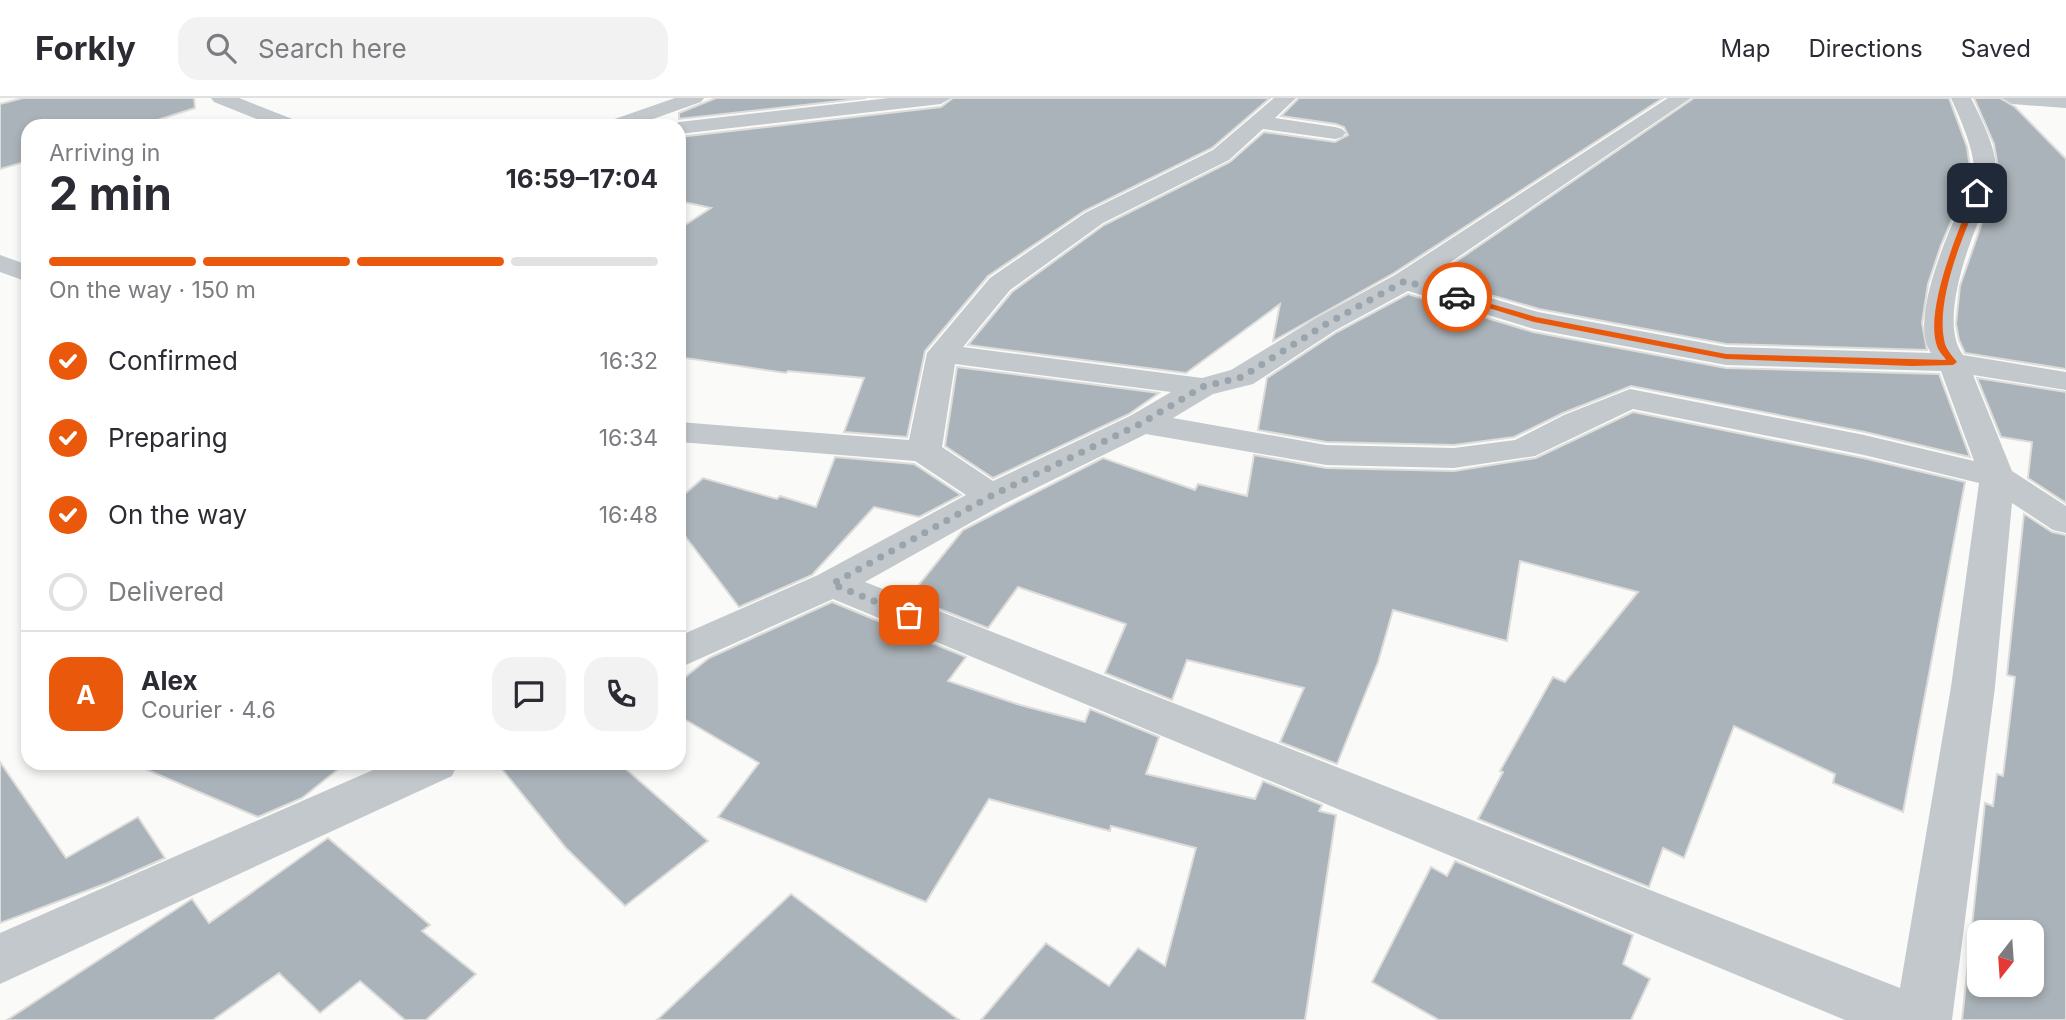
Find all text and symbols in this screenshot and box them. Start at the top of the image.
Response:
search box [178,17,668,80]
text: Forkly [35,28,136,68]
icon: search [202,29,240,67]
text: Search here [258,33,407,64]
text: Map [1721,34,1770,63]
text: Directions [1808,34,1923,63]
text: Saved [1961,34,2031,63]
text: Arriving in [49,139,160,167]
text: 16:59–17:04 [505,163,658,194]
pin [1947,163,2007,223]
text: 2 min [49,165,172,221]
icon: home [1958,174,1996,212]
courier [1422,262,1492,332]
text: On the way · 150 m [49,276,256,304]
icon: car [1438,278,1476,316]
icon: check [49,342,87,380]
text: Confirmed [108,345,238,376]
text: 16:32 [600,347,658,375]
icon: check [49,419,87,457]
text: Preparing [108,422,228,453]
text: 16:34 [599,424,658,452]
icon: check [49,496,87,534]
text: On the way [108,499,247,530]
text: 16:48 [599,501,658,529]
text: Delivered [108,576,224,607]
pin [879,585,939,645]
icon: bag [890,596,928,634]
button: chat [492,657,566,731]
button: phone [584,657,658,731]
text: Alex [141,665,198,696]
text: A [76,679,96,710]
text: Courier · 4.6 [141,696,276,724]
north arrow [1967,920,2044,998]
map controls [1967,920,2044,997]

